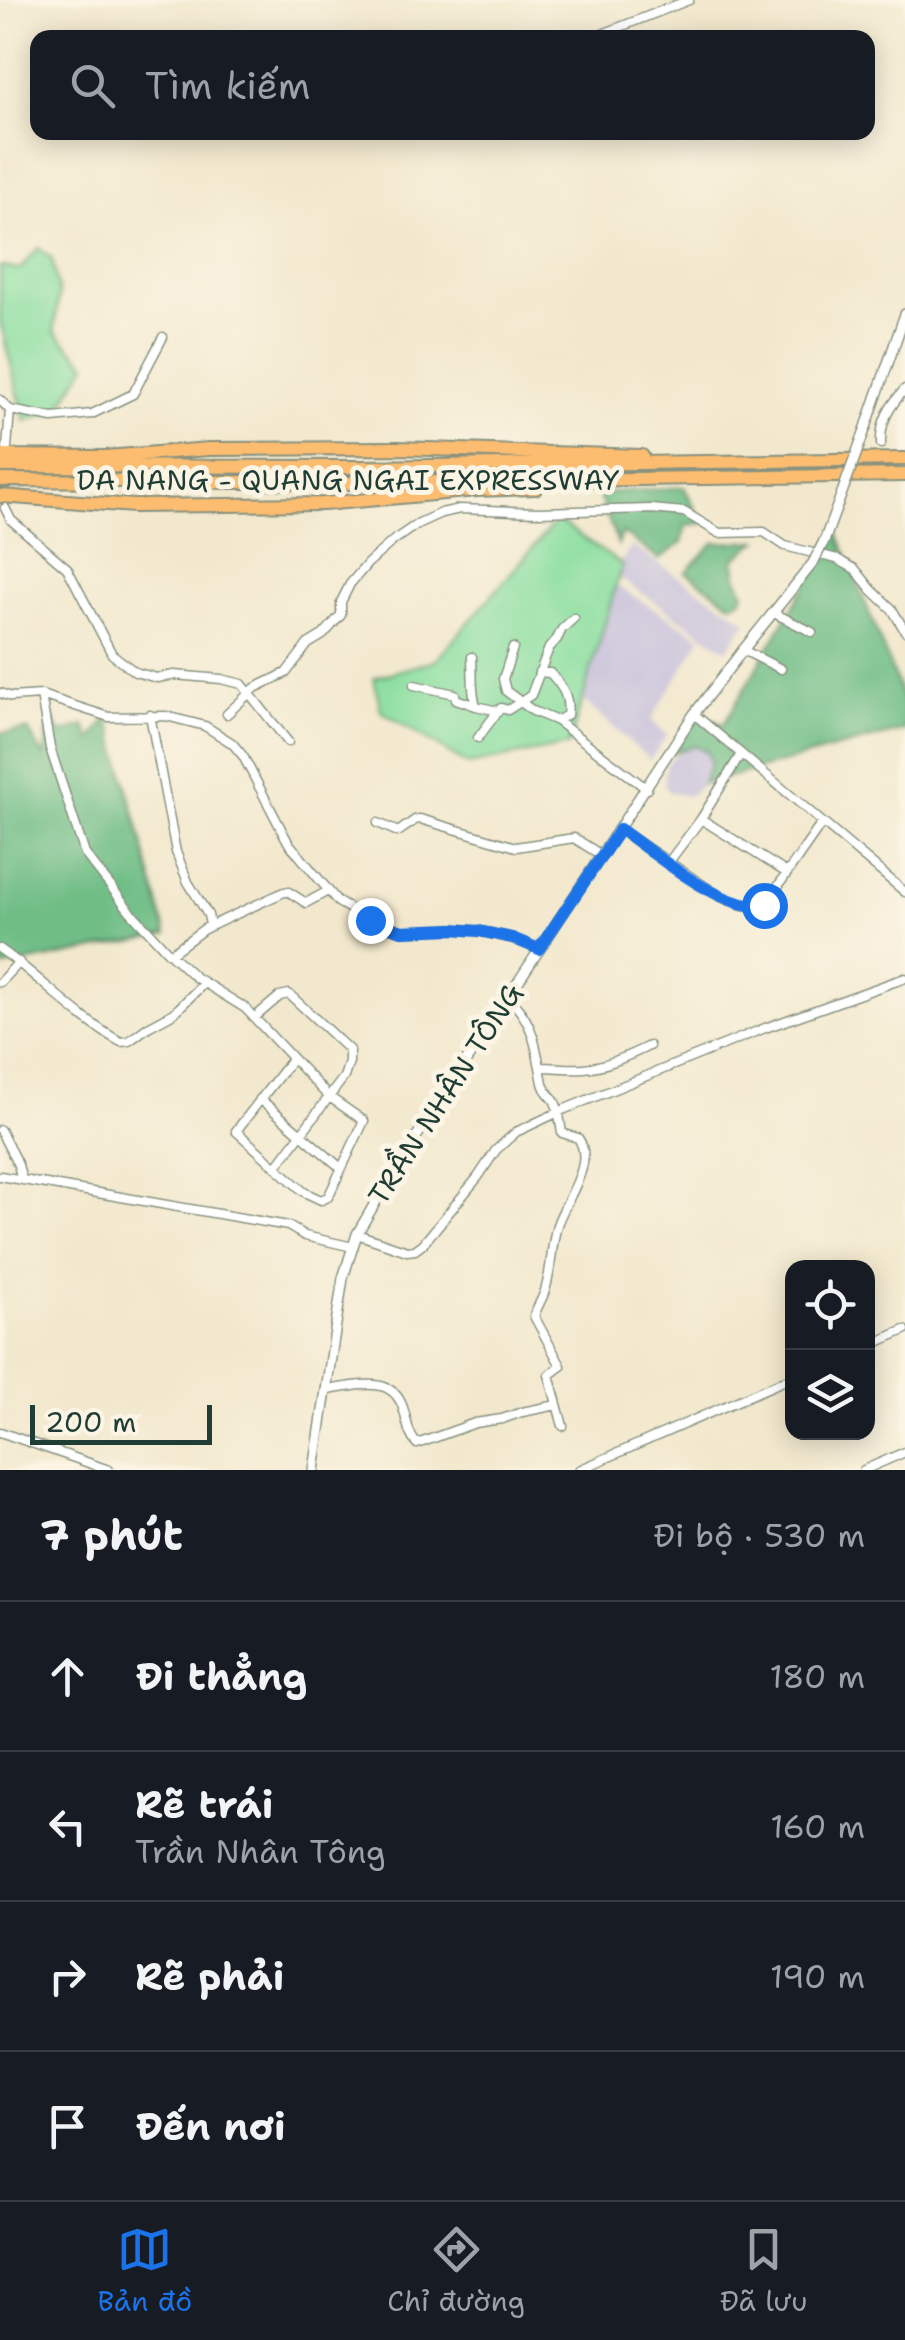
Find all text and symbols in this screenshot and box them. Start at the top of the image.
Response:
search box [30,30,875,140]
icon: search [65,58,120,113]
text: Tìm kiếm [145,60,310,111]
street label: DA NANG - QUANG NGAI EXPRESSWAY [77,461,619,499]
route start [742,883,788,929]
route end [348,898,394,944]
street label: TRẦN NHÂN TÔNG [358,975,531,1212]
map controls [785,1260,875,1440]
button: locate [785,1260,875,1350]
button: layers [785,1350,875,1440]
scale bar [30,1400,212,1444]
text: 200 m [45,1403,136,1441]
text: 7 phút [40,1507,183,1563]
text: Đi bộ · 530 m [654,1514,865,1557]
icon: ahead [40,1649,95,1704]
text: Đi thẳng [135,1651,307,1702]
text: 180 m [769,1655,865,1698]
text: Rẽ trái [135,1779,273,1830]
icon: left [40,1799,95,1854]
text: 160 m [770,1805,865,1848]
text: Trần Nhân Tông [135,1830,386,1873]
icon: right [40,1949,95,2004]
text: Rẽ phải [135,1951,284,2002]
text: 190 m [770,1955,865,1998]
icon: arrive [40,2099,95,2154]
text: Đến nơi [135,2101,286,2152]
tab: Bản đồ [98,2222,192,2320]
tab: Chỉ đường [387,2222,525,2320]
tab: Đã lưu [720,2222,807,2320]

